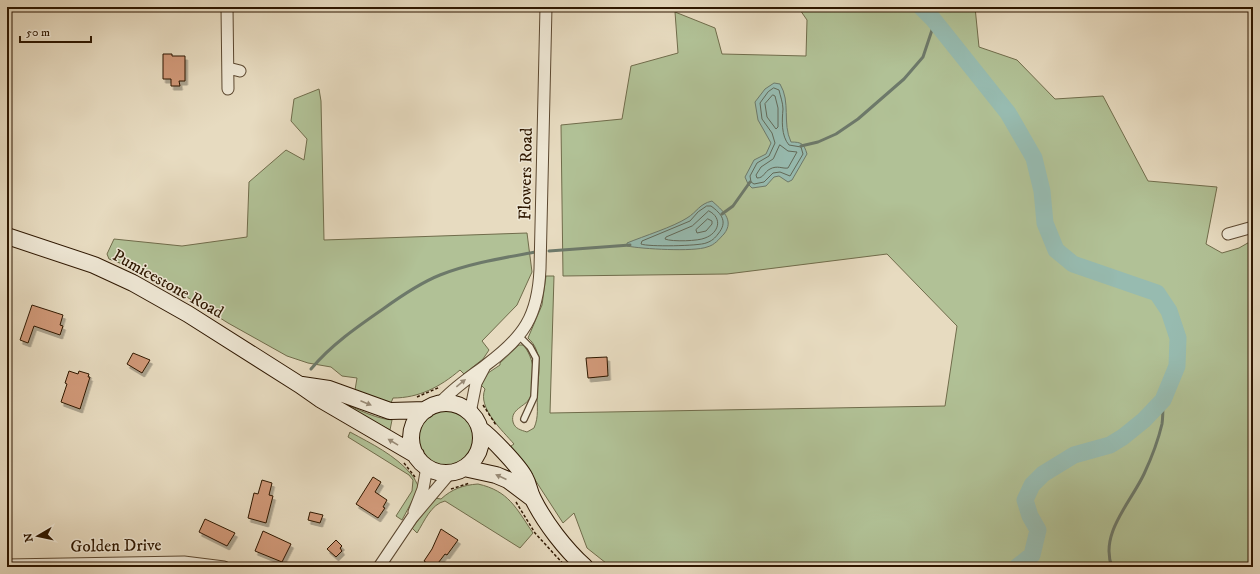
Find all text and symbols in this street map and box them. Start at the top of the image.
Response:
scale bar [20,18,91,44]
text: 50 m [26,25,50,40]
street label: Flowers Road [514,127,538,220]
street label: Pumicestone Road [109,244,228,324]
one-way arrow [455,379,466,387]
one-way arrow [360,400,371,406]
one-way arrow [388,438,398,446]
one-way arrow [495,474,507,480]
north arrow [18,516,58,556]
text: N [21,532,37,543]
street label: Golden Drive [70,534,162,558]

